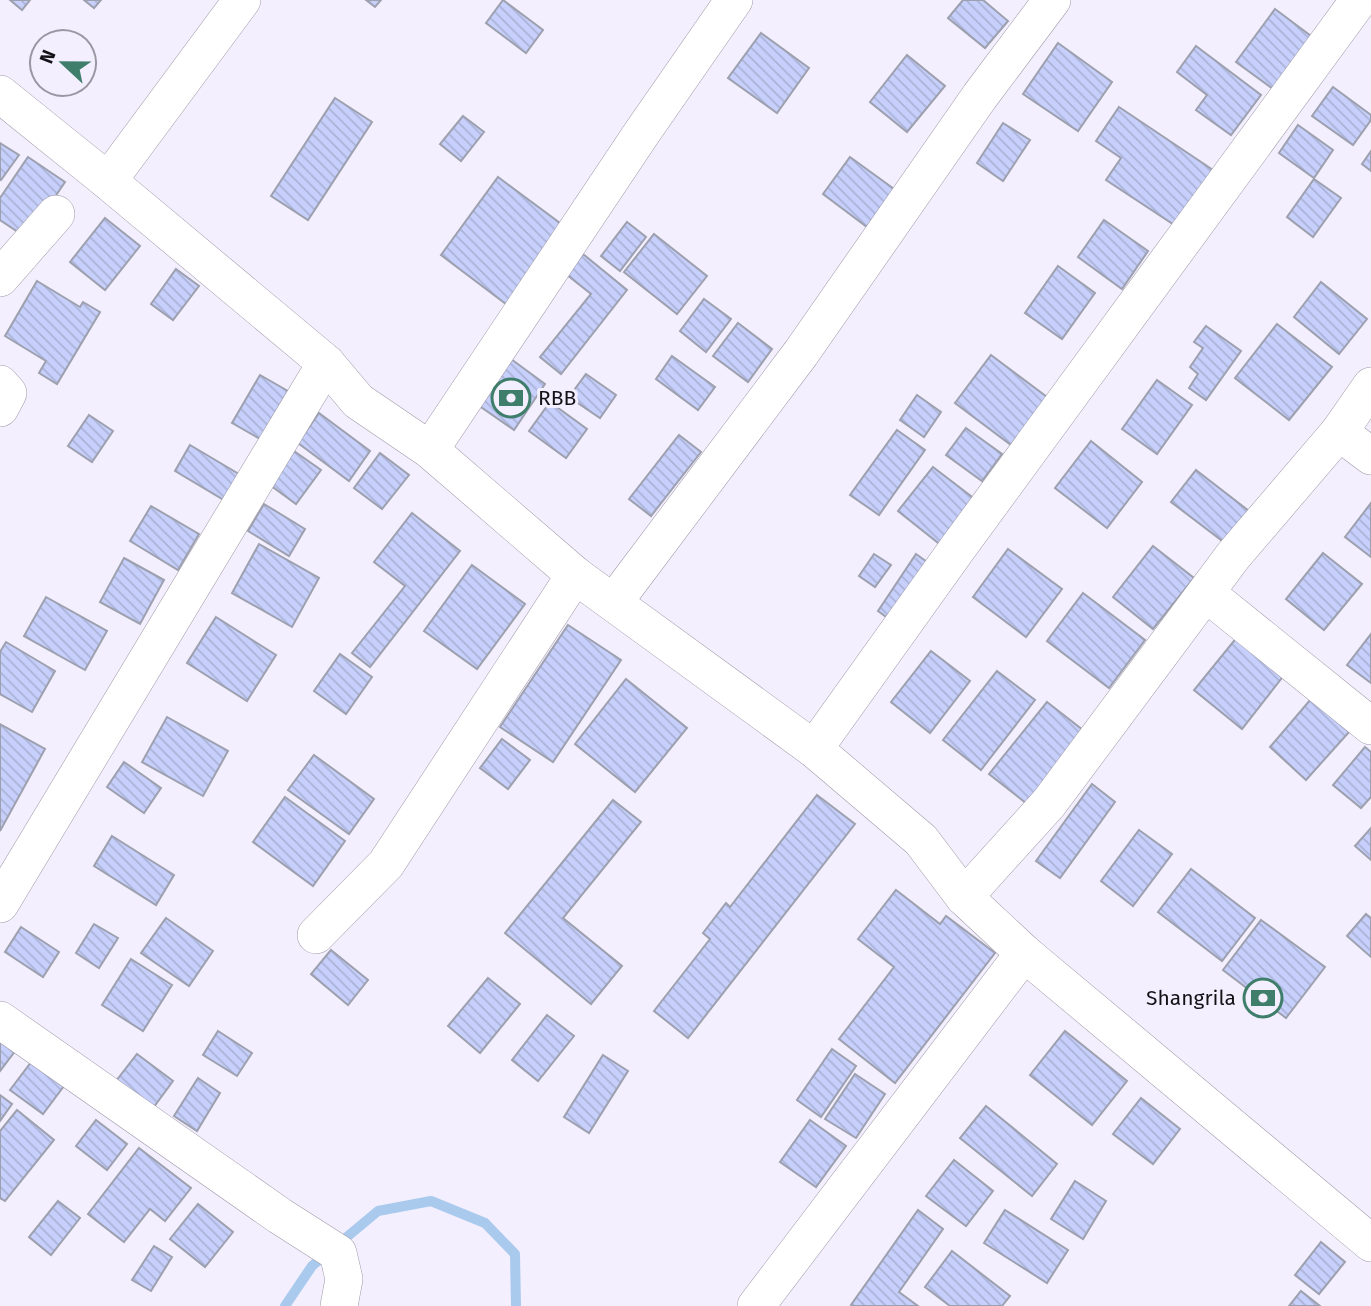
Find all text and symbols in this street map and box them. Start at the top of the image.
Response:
north arrow [28,28,98,98]
text: N [35,47,61,67]
bank icon: RBB [490,377,532,419]
place label: RBB [538,385,576,411]
bank icon: Shangrila [1242,977,1284,1019]
place label: Shangrila [1146,985,1236,1011]

